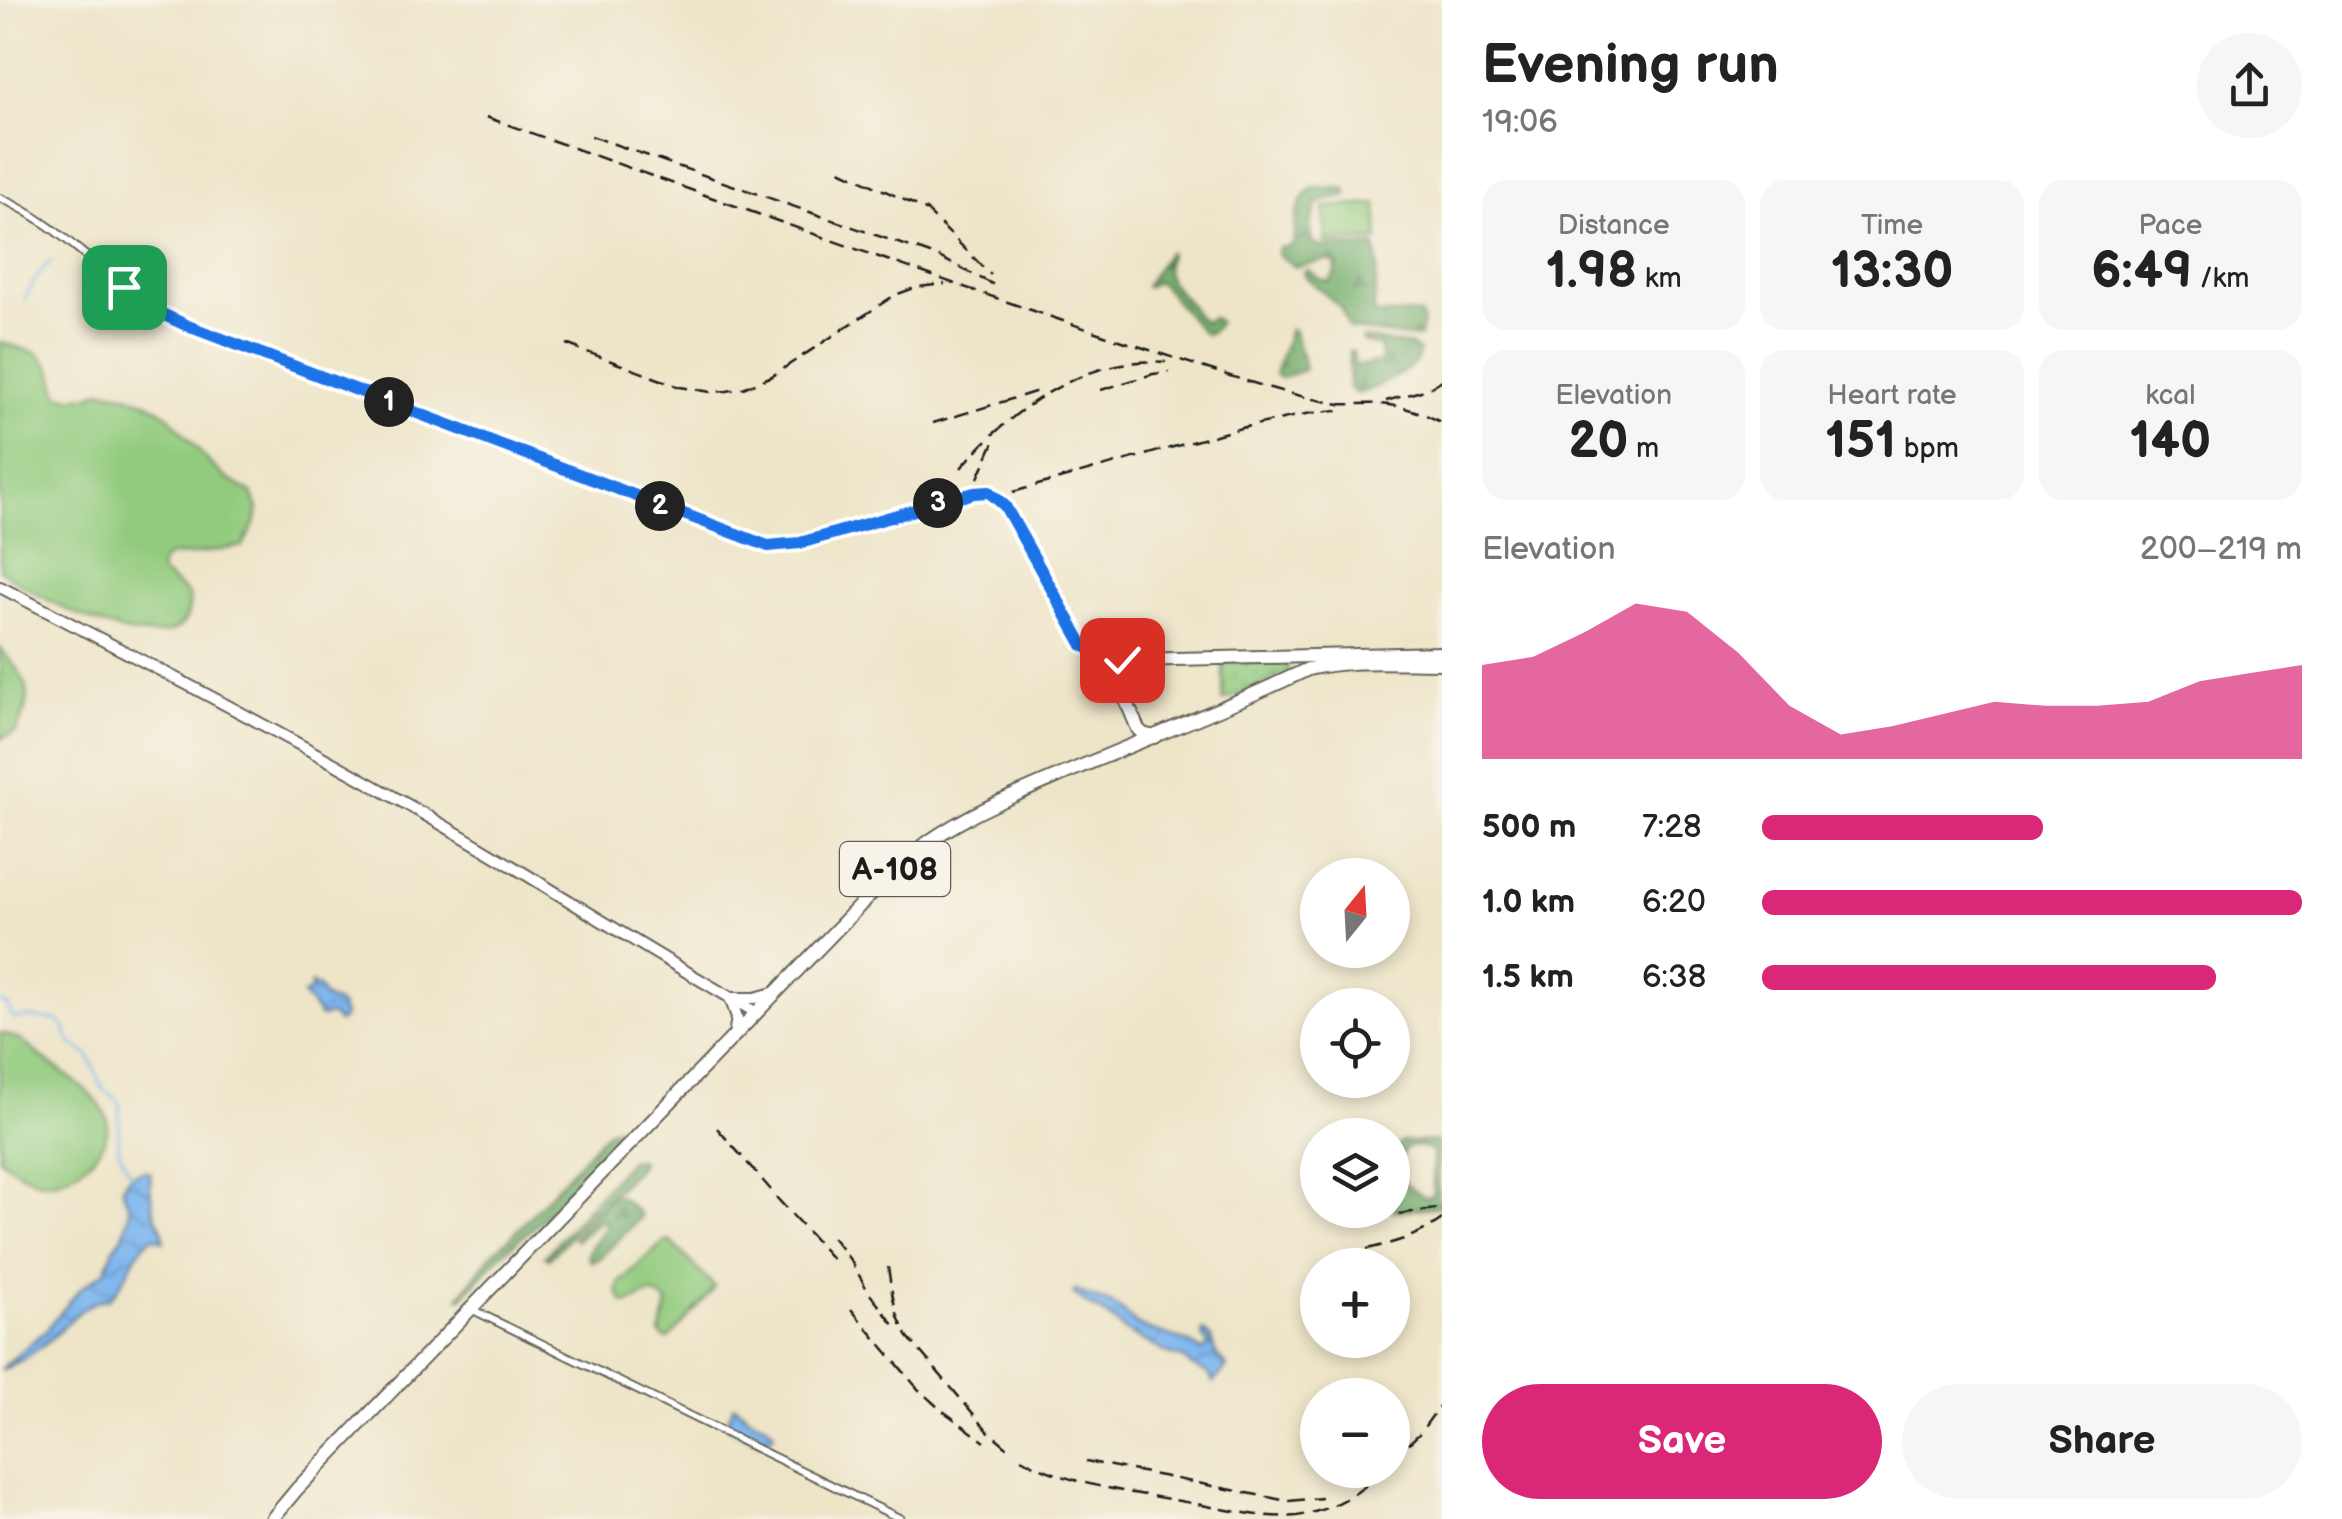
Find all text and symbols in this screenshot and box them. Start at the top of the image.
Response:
text: Evening run [1482,32,1779,99]
button: share [2197,33,2302,138]
text: 19:06 [1482,103,1558,142]
text: Distance [1558,209,1670,242]
text: Time [1861,209,1923,242]
text: Pace [2138,209,2202,242]
text: 1.98 [1546,242,1637,302]
text: 13:30 [1831,242,1953,302]
text: 6:49 [2091,242,2192,302]
pin [82,245,167,330]
icon: arrive [97,260,152,315]
text: km [1637,262,1682,295]
text: /km [2192,262,2249,295]
pin: 1 [364,377,414,427]
text: Elevation [1555,379,1672,412]
text: Heart rate [1827,379,1957,412]
text: kcal [2145,379,2195,412]
text: 1 [383,385,395,418]
text: 20 [1568,412,1628,472]
text: 151 [1825,412,1896,472]
text: 140 [2130,412,2211,472]
text: m [1628,432,1659,465]
text: bpm [1896,432,1959,465]
pin: 3 [913,478,963,528]
pin: 2 [635,481,685,531]
text: 3 [930,486,946,519]
text: 2 [652,489,668,522]
text: Elevation [1482,530,1615,569]
text: 200–219 m [2140,530,2302,569]
pin [1080,618,1165,703]
icon: check [1095,633,1150,688]
text: 500 m [1482,808,1576,847]
text: 7:28 [1642,808,1702,847]
road number: А-108 [840,842,950,896]
north arrow [1300,858,1410,968]
map controls [1300,858,1410,1488]
text: 1.0 km [1482,883,1575,922]
text: 6:20 [1642,883,1706,922]
text: 1.5 km [1482,958,1574,997]
text: 6:38 [1642,958,1706,997]
button: locate [1300,988,1410,1098]
button: layers [1300,1118,1410,1228]
button: + [1300,1248,1410,1358]
button: − [1300,1378,1410,1488]
button: Save [1482,1384,1882,1499]
button: Share [1902,1384,2302,1499]

